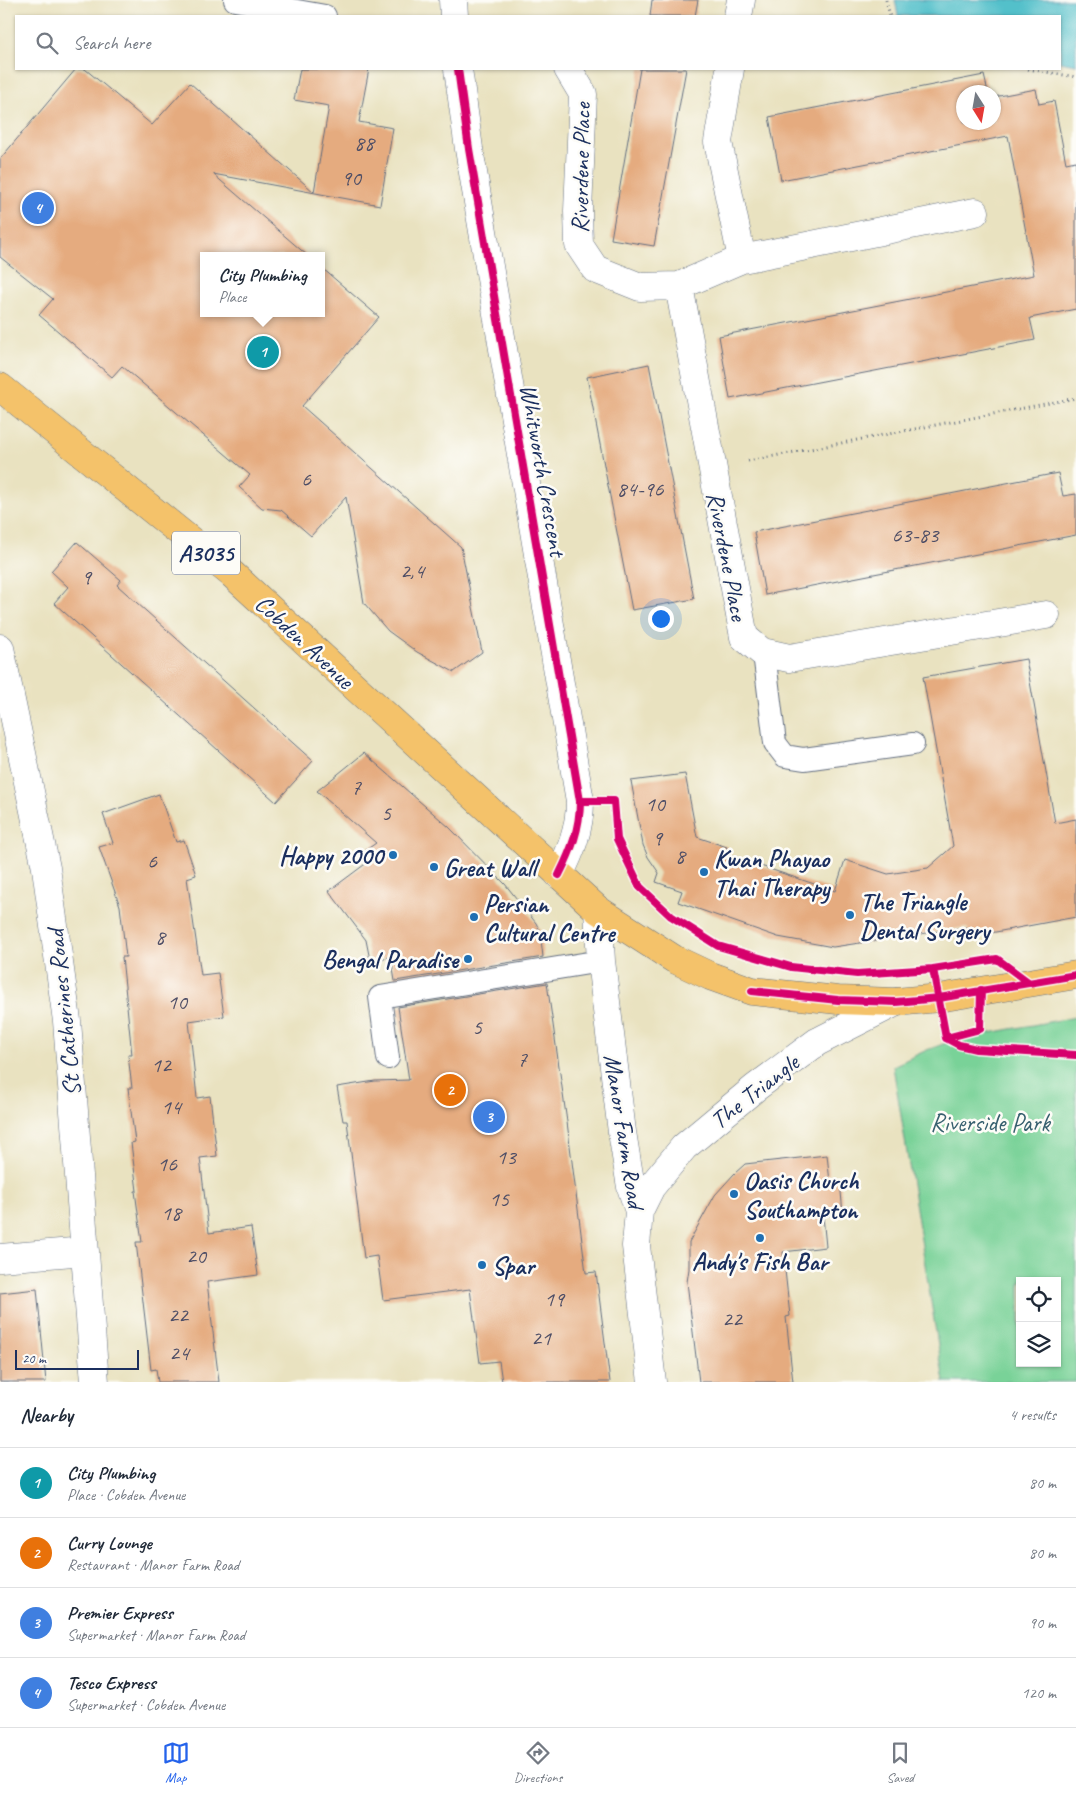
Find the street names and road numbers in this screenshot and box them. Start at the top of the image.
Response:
street label: Riverdene Place [564,101,598,234]
street label: Whitworth Crescent [512,382,574,561]
street label: Riverdene Place [699,489,756,625]
road number: A3035 [172,532,240,574]
street label: Cobden Avenue [248,588,362,697]
street label: St Catherines Road [39,924,89,1098]
street label: The Triangle [704,1046,807,1137]
street label: Manor Farm Road [596,1052,653,1214]

